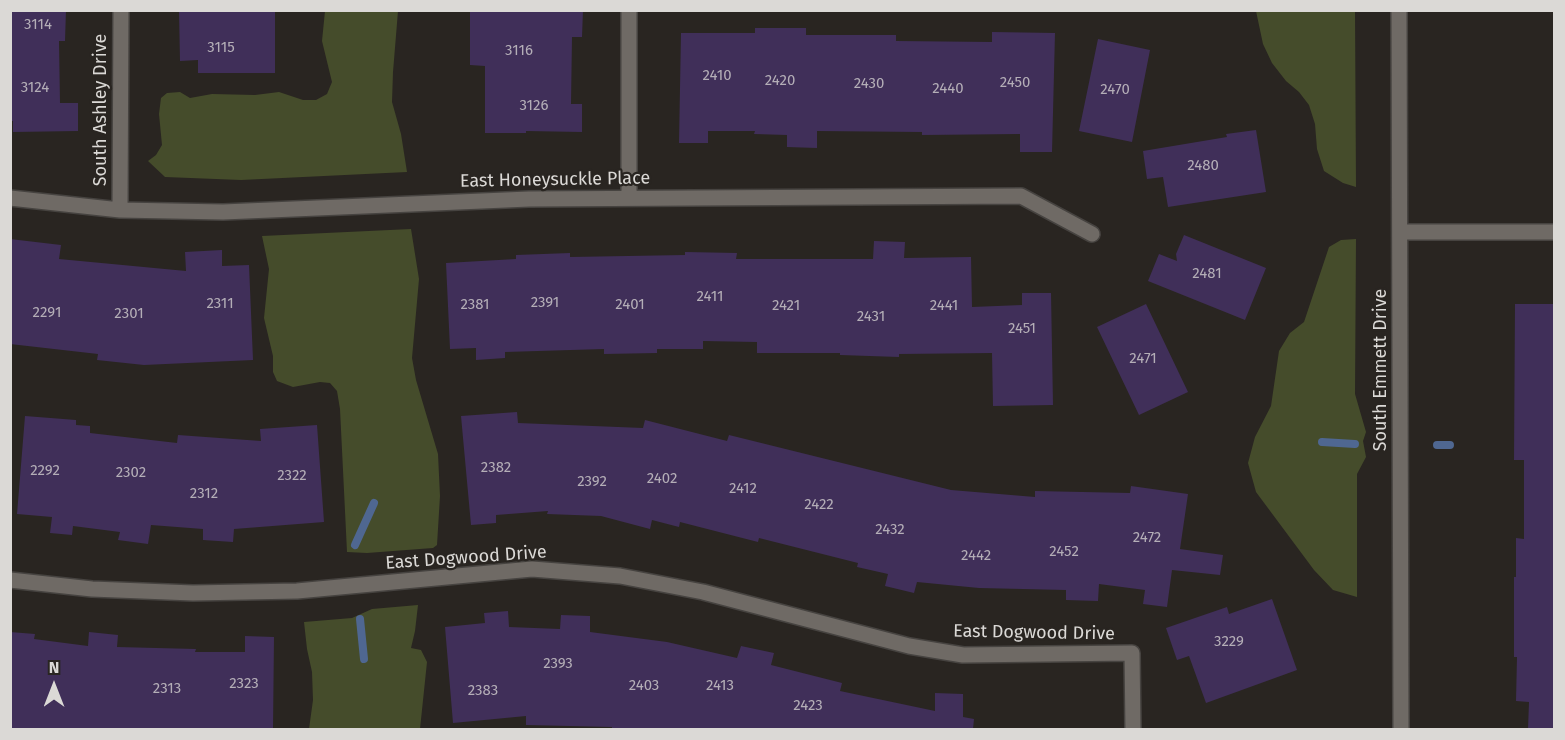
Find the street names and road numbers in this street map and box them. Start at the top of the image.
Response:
street label: South Ashley Drive [90,34,112,186]
street label: East Honeysuckle Place [460,168,650,192]
street label: South Emmett Drive [1370,289,1392,451]
street label: East Dogwood Drive [385,542,547,574]
street label: East Dogwood Drive [953,621,1115,645]

